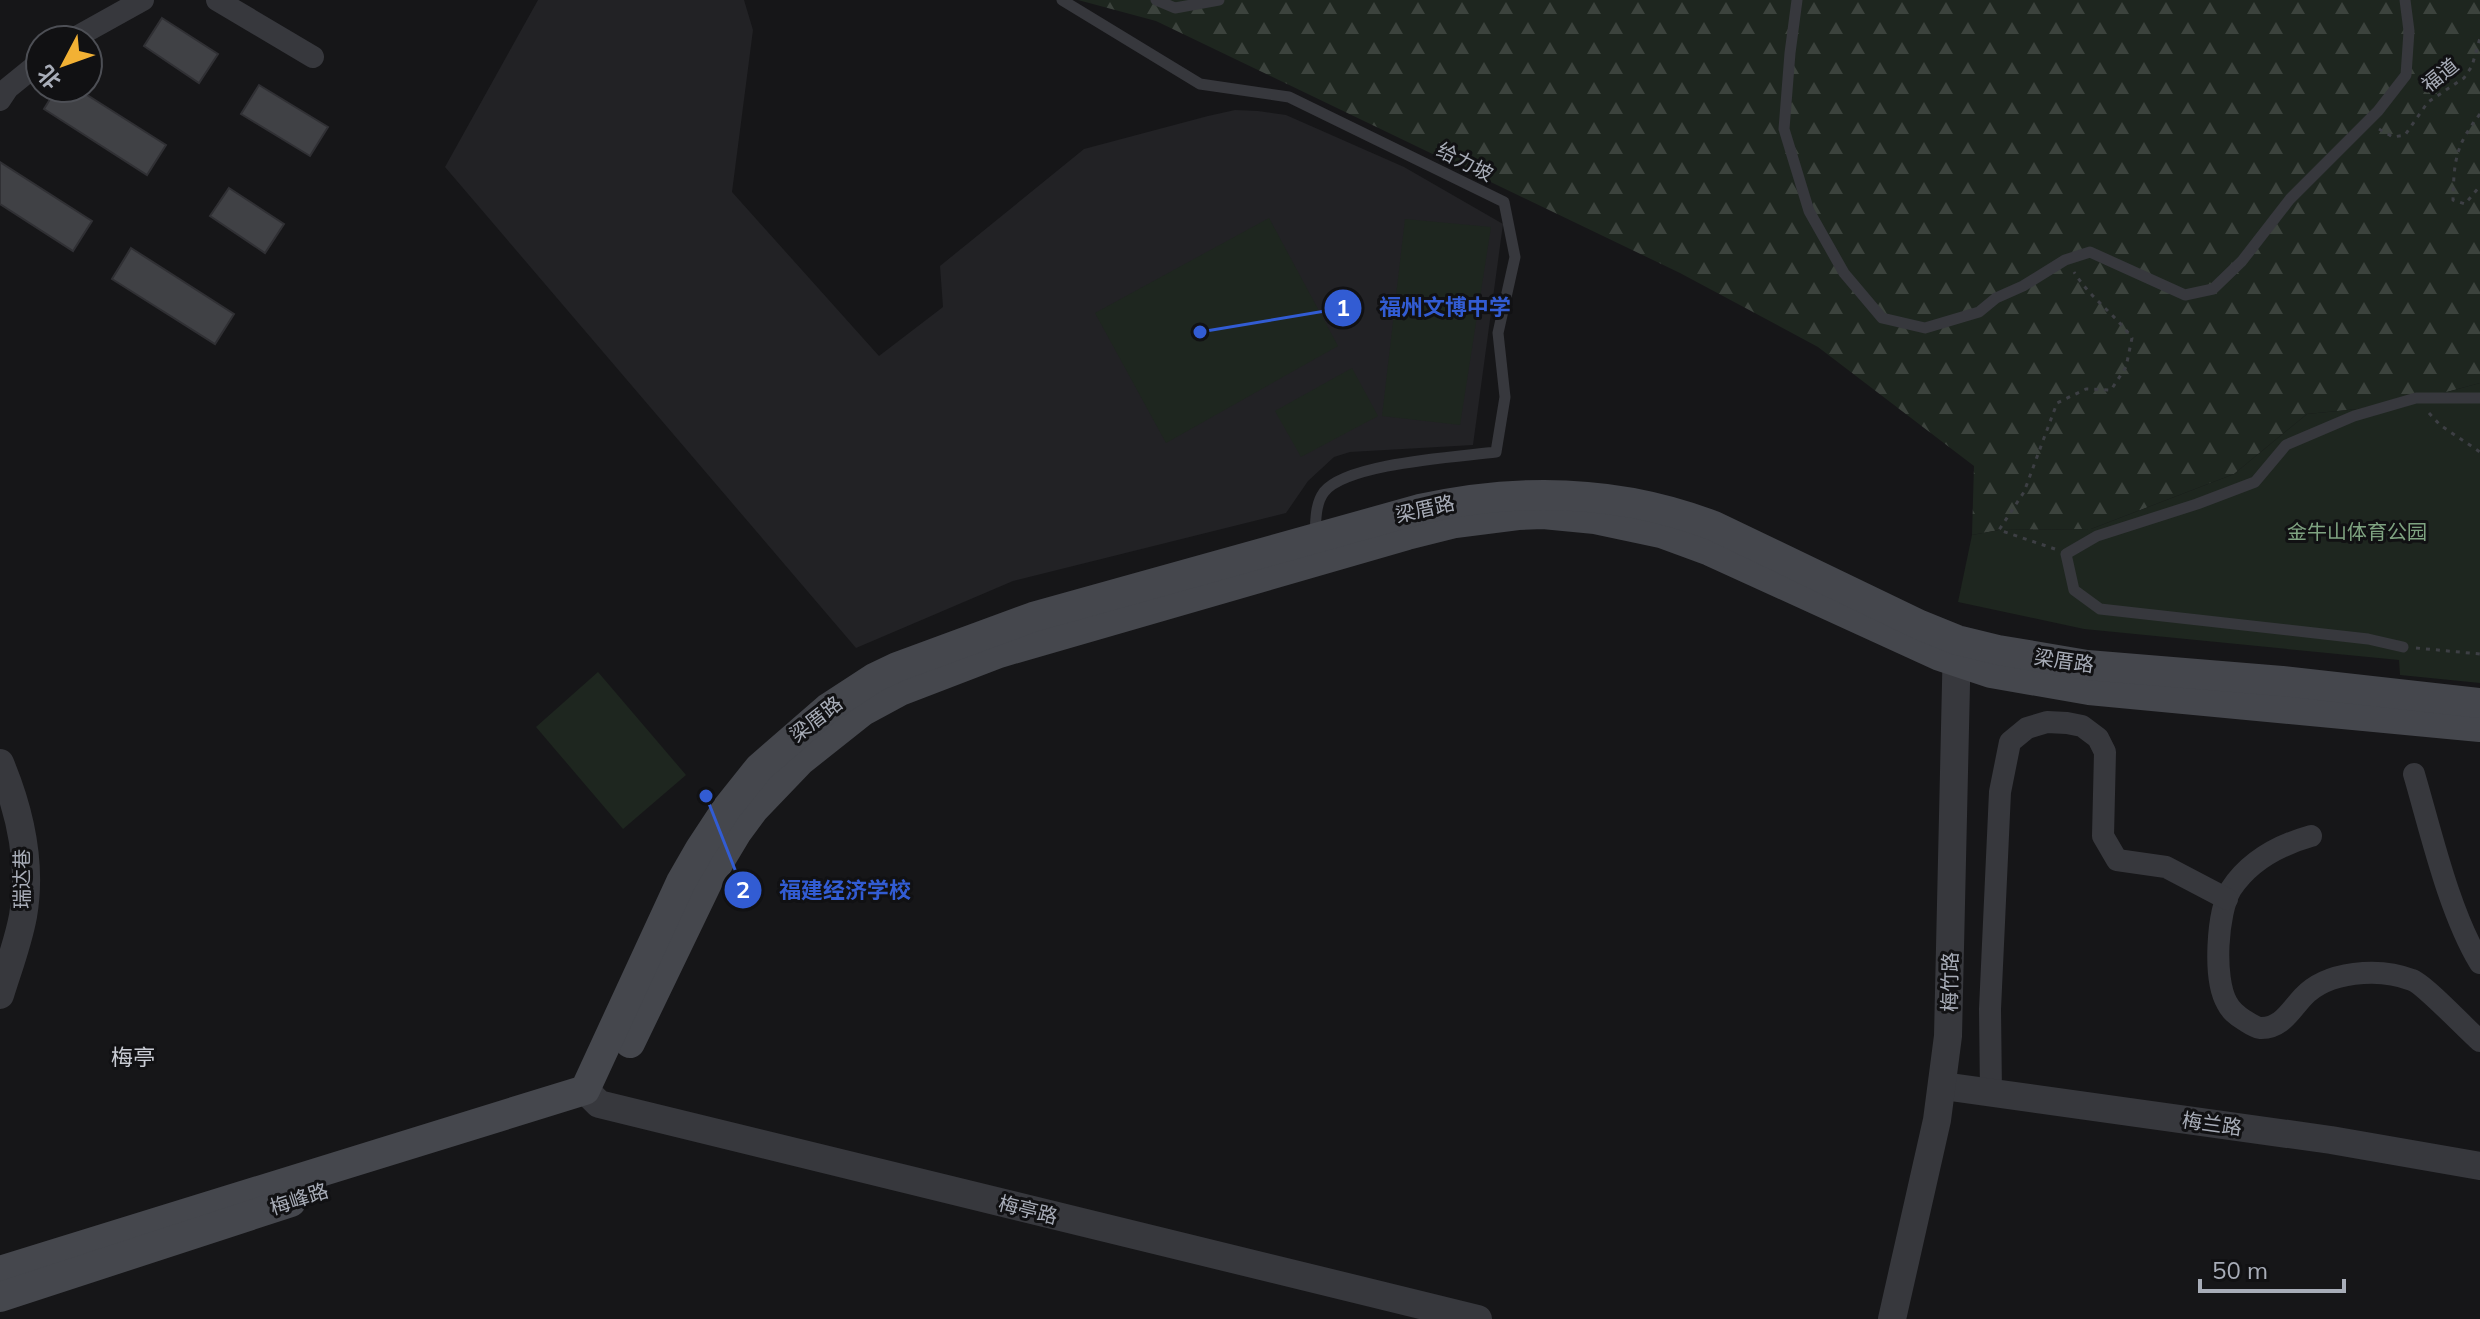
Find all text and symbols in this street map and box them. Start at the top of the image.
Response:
north arrow [24,24,104,104]
street label: 福道 [2416,52,2463,97]
text: 北 [31,60,67,95]
street label: 给力坡 [1433,137,1498,186]
callout: 福州文博中学 [1323,285,1527,331]
text: 1 [1336,292,1350,322]
text: 福州文博中学 [1379,293,1511,321]
street label: 梁厝路 [1393,490,1457,527]
park label: 金牛山体育公园 [2287,519,2427,544]
street label: 梁厝路 [2033,644,2096,677]
street label: 梁厝路 [784,690,847,747]
street label: 瑞达巷 [9,849,34,909]
callout: 福建经济学校 [723,867,927,913]
text: 2 [736,874,750,904]
text: 福建经济学校 [779,876,911,904]
street label: 梅竹路 [1936,952,1963,1012]
district label: 梅亭 [111,1043,155,1071]
street label: 梅兰路 [2181,1107,2244,1140]
street label: 梅峰路 [266,1177,331,1220]
street label: 梅亭路 [996,1190,1060,1229]
scale bar [2200,1243,2344,1293]
text: 50 m [2212,1255,2268,1285]

